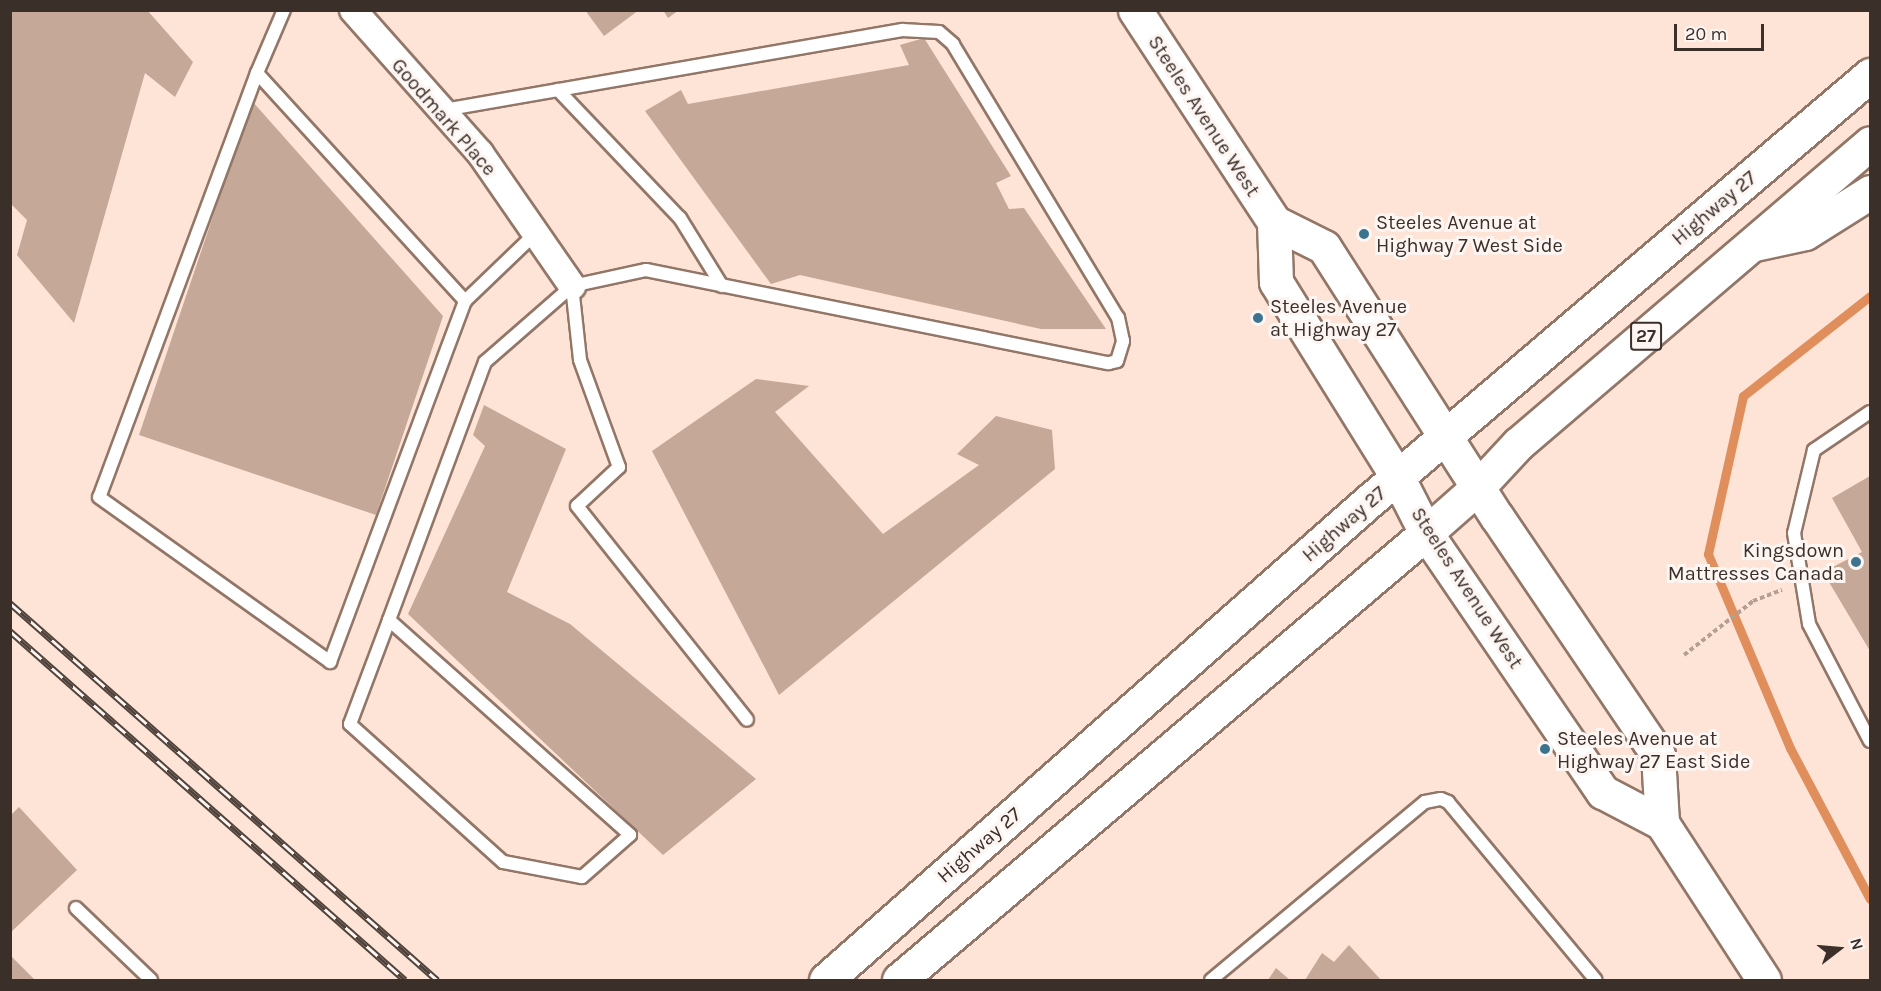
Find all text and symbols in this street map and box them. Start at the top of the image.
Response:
scale bar [1677,12,1767,50]
text: 20 m [1685,23,1727,45]
street label: Steeles Avenue West [1143,31,1265,201]
street label: Goodmark Place [386,53,502,181]
street label: Highway 27 [1667,166,1761,250]
place label: Steeles Avenue at Highway 7 West Side [1376,210,1563,257]
marker: Steeles Avenue at Highway 7 West Side [1357,227,1371,241]
place label: Steeles Avenue at Highway 27 [1270,294,1407,341]
marker: Steeles Avenue at Highway 27 [1251,311,1265,325]
road number: 27 [1630,321,1662,351]
street label: Highway 27 [1297,481,1391,567]
street label: Steeles Avenue West [1406,503,1528,673]
place label: Kingsdown Mattresses Canada [1668,538,1844,585]
marker: Kingsdown Mattresses Canada [1849,555,1863,569]
place label: Steeles Avenue at Highway 27 East Side [1557,726,1750,773]
marker: Steeles Avenue at Highway 27 East Side [1538,742,1552,756]
street label: Highway 27 [932,802,1026,888]
north arrow [1809,919,1869,979]
text: N [1846,936,1867,952]

